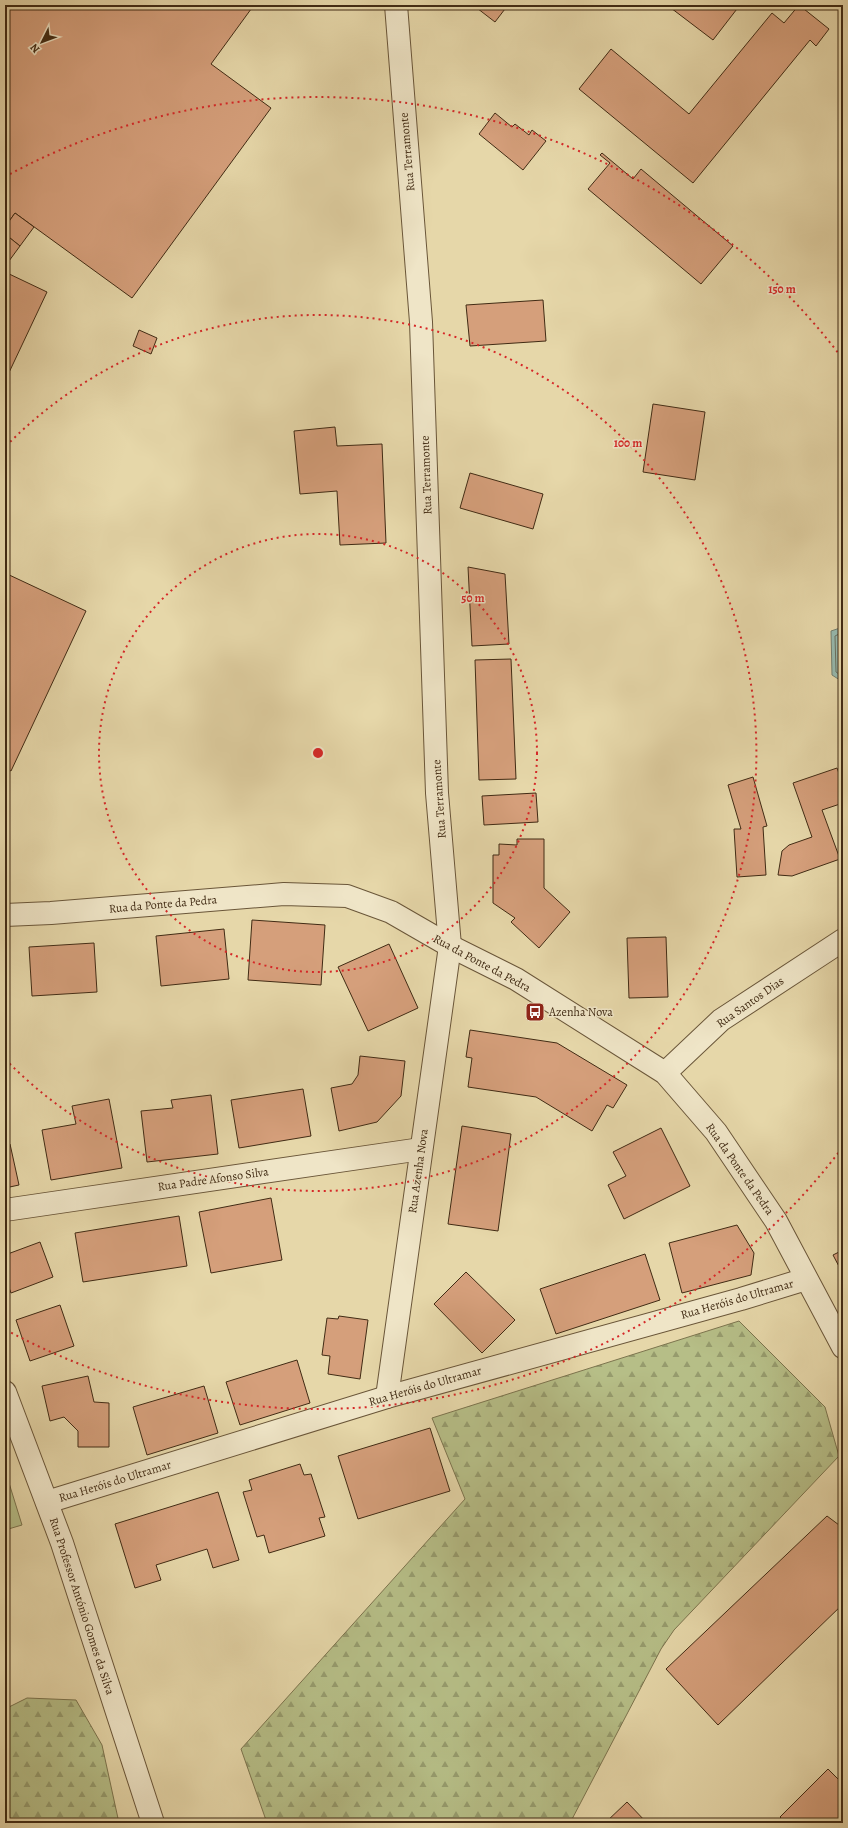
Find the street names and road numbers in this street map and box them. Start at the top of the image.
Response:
street label: Rua Terramonte [396,112,418,192]
street label: Rua Terramonte [417,435,435,515]
street label: Rua Terramonte [428,759,450,839]
street label: Rua da Ponte da Pedra [108,891,218,917]
street label: Rua da Ponte da Pedra [430,930,534,996]
street label: Rua Santos Dias [713,973,787,1031]
street label: Rua da Ponte da Pedra [702,1120,778,1218]
street label: Rua Azenha Nova [404,1127,432,1214]
street label: Rua Padre Afonso Silva [157,1163,270,1195]
street label: Rua Heróis do Ultramar [679,1275,796,1323]
street label: Rua Heróis do Ultramar [367,1362,484,1410]
street label: Rua Heróis do Ultramar [57,1456,174,1506]
street label: Rua Professor António Gomes da Silva [46,1515,118,1697]

